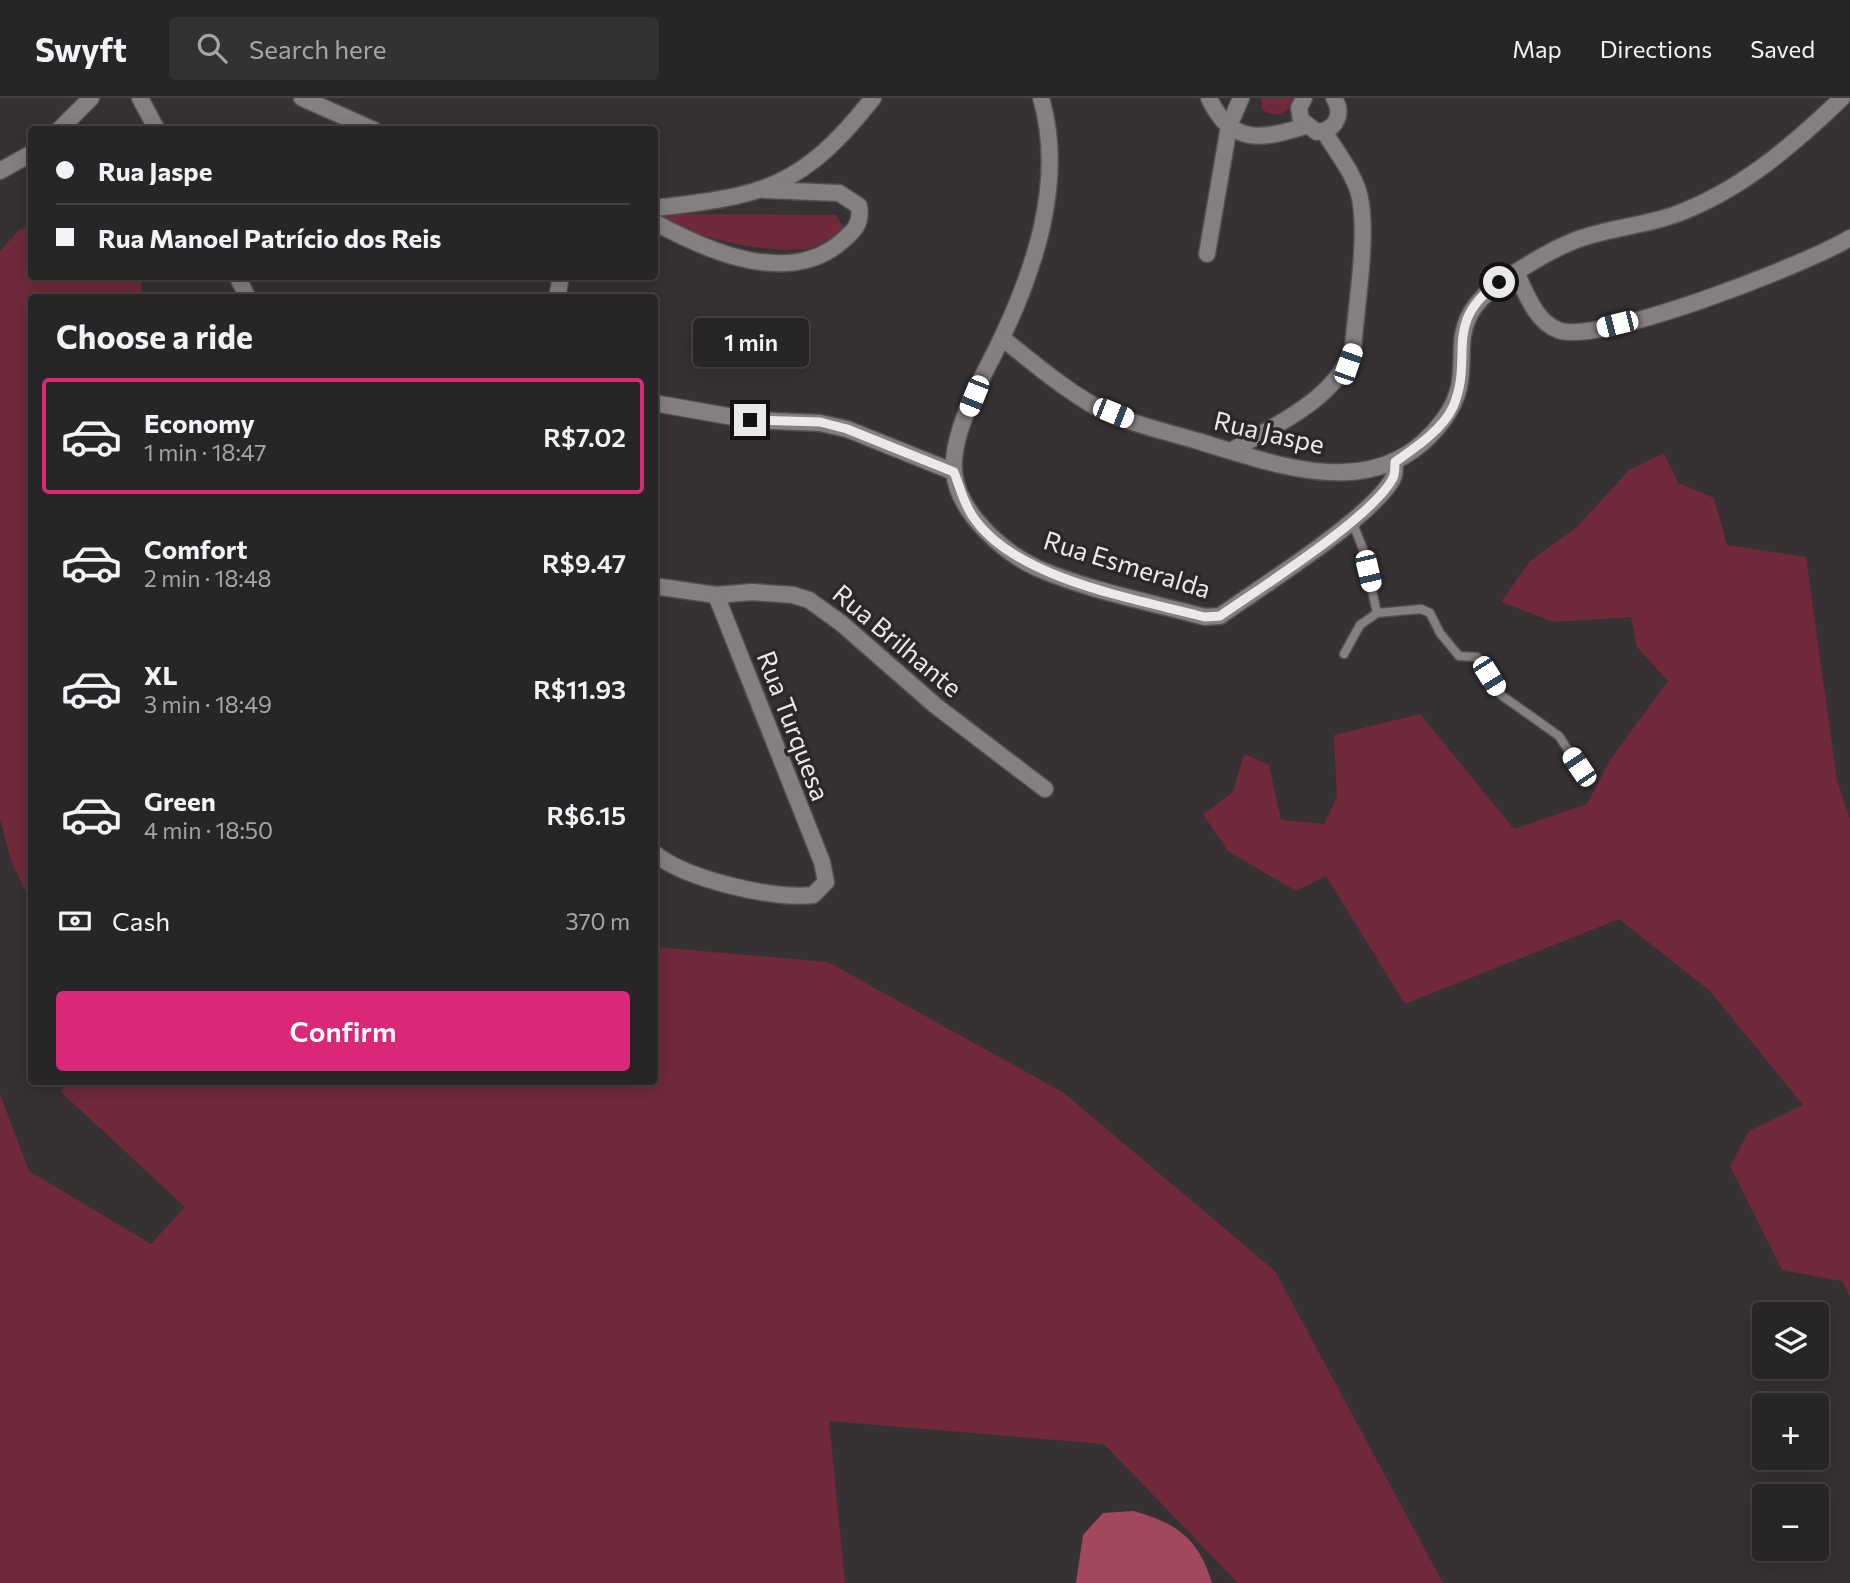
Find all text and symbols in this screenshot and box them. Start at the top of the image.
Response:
search box [169,17,659,80]
text: Swyft [35,28,127,69]
icon: search [193,29,231,67]
text: Search here [249,33,386,64]
text: Map [1512,34,1562,63]
text: Directions [1600,34,1712,63]
text: Saved [1750,34,1815,63]
text: Rua Jaspe [98,155,212,186]
text: Rua Manoel Patrício dos Reis [98,222,441,253]
route start [1483,266,1515,298]
car [1595,309,1640,339]
text: Choose a ride [56,316,253,356]
callout: 1 min [692,318,808,368]
text: 1 min [724,328,778,356]
car [1332,341,1365,387]
car [957,373,992,419]
car [1090,395,1137,431]
route end [734,404,766,436]
street label: Rua Jaspe [1211,404,1328,459]
icon: car [60,405,123,468]
text: Economy [144,407,255,438]
text: R$7.02 [543,421,626,452]
text: 1 min · 18:47 [144,438,266,466]
street label: Rua Esmeralda [1040,523,1215,604]
icon: car [60,531,123,594]
text: Comfort [144,533,247,564]
text: R$9.47 [542,547,626,578]
car [1354,548,1383,594]
text: 2 min · 18:48 [144,564,272,592]
street label: Rua Brilhante [827,577,969,703]
street label: Rua Turquesa [752,646,837,805]
car [1469,653,1510,699]
icon: car [60,657,123,720]
text: XL [144,659,178,690]
text: R$11.93 [533,673,626,704]
text: 3 min · 18:49 [144,690,272,718]
car [1559,744,1600,790]
icon: car [60,783,123,846]
text: Green [144,785,216,816]
text: R$6.15 [547,799,626,830]
text: 4 min · 18:50 [144,816,273,844]
icon: cash [56,902,94,940]
text: Cash [112,905,170,936]
text: 370 m [565,907,630,935]
button: Confirm [56,991,630,1071]
map controls [1752,1302,1829,1561]
button: layers [1752,1302,1829,1379]
button: + [1752,1393,1829,1470]
button: − [1752,1484,1829,1561]

